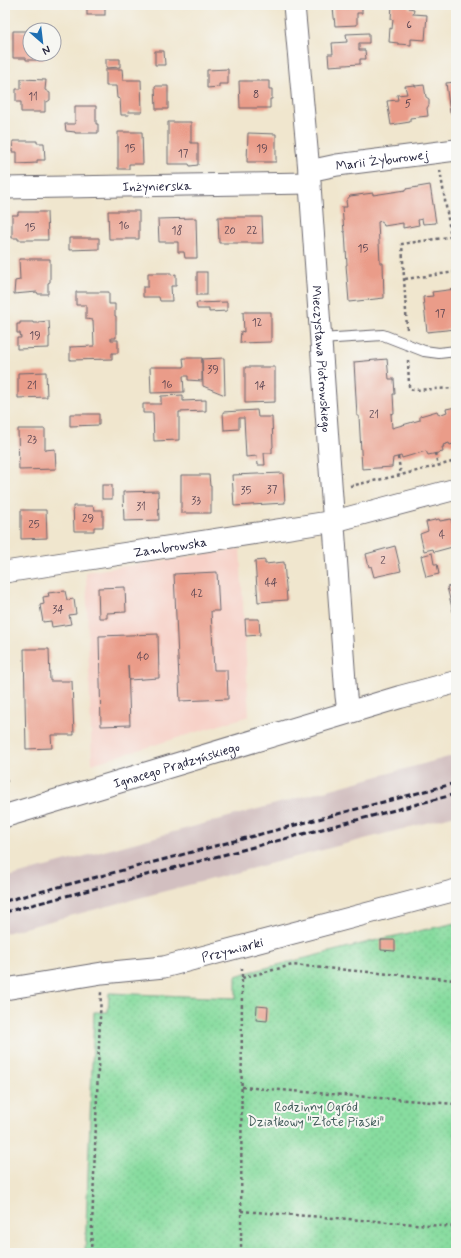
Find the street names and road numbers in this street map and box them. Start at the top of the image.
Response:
street label: Marii Żyburowej [335,147,430,175]
street label: Inżynierska [122,178,192,196]
street label: Mieczysława Piotrowskiego [307,285,334,433]
street label: Zambrowska [132,534,209,562]
street label: Ignacego Prądzyńskiego [112,739,242,793]
street label: Przymiarki [200,934,265,967]

